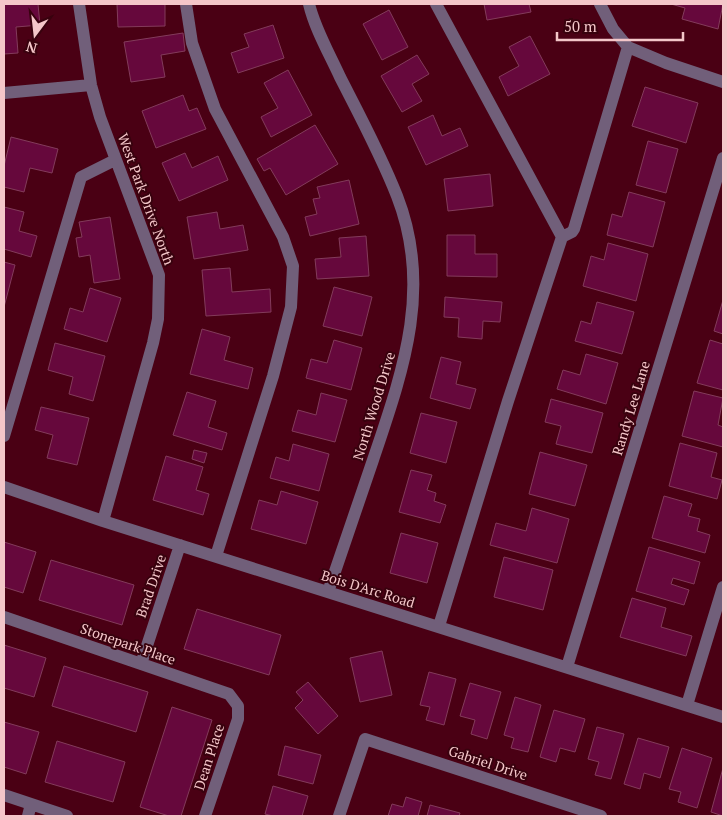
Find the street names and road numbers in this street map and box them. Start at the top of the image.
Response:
street label: West Park Drive North [114,130,179,267]
street label: North Wood Drive [348,349,399,462]
street label: Randy Lee Lane [607,358,654,457]
street label: Brad Drive [131,552,170,620]
street label: Bois D'Arc Road [319,565,418,612]
street label: Stonepark Place [78,618,178,669]
street label: Dean Place [189,721,228,792]
street label: Gabriel Drive [446,741,530,784]

